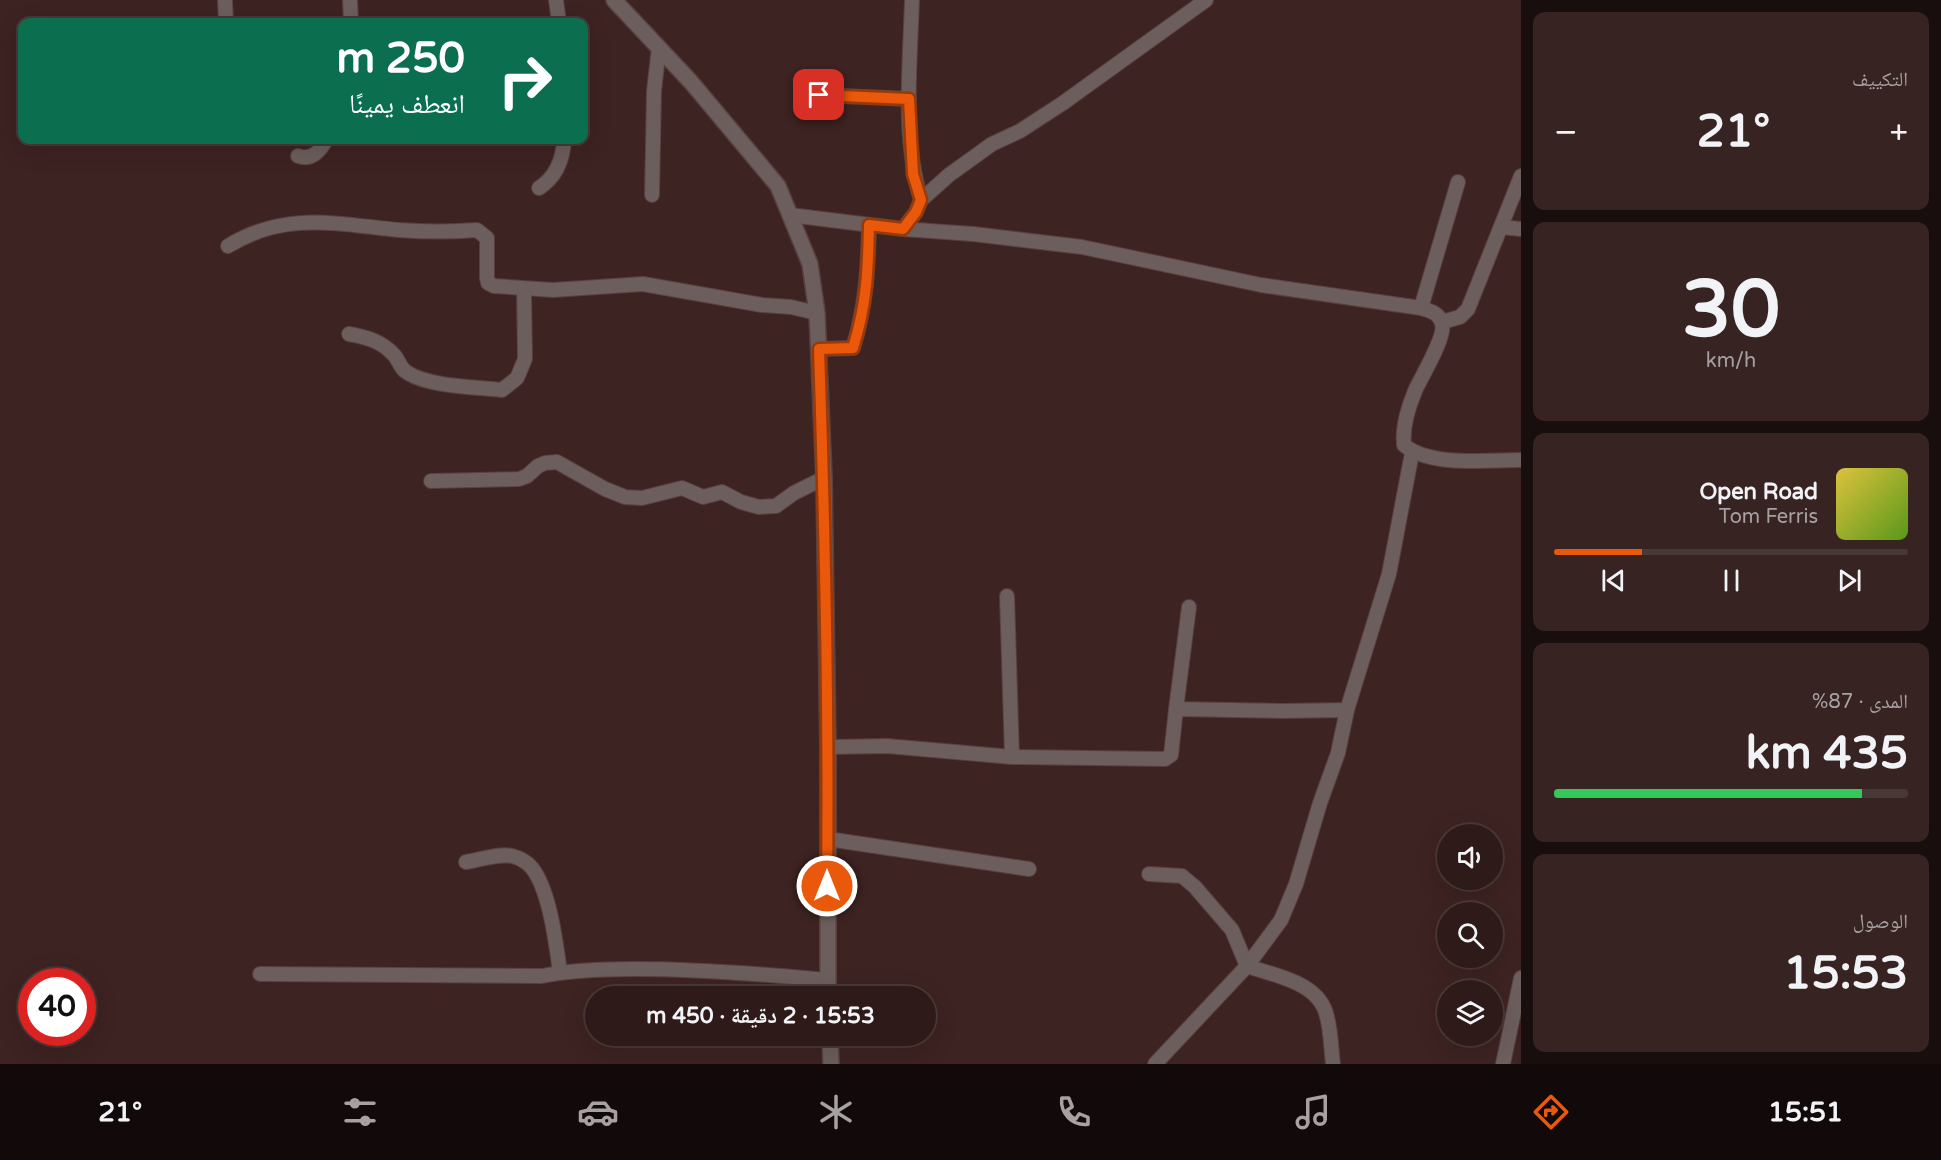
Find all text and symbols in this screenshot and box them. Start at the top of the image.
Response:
text: 250 m [336,33,465,84]
icon: right [486,42,564,120]
text: التكييف [1852,68,1908,92]
pin [793,69,844,120]
icon: arrive [802,78,835,111]
text: انعطف يمينًا [349,88,465,121]
text: 21° [1697,105,1770,159]
text: − [1554,113,1578,152]
text: + [1889,113,1908,152]
text: 30 [1682,263,1780,357]
text: km/h [1706,349,1756,373]
text: Open Road [1700,479,1818,505]
text: Tom Ferris [1719,505,1818,529]
icon: previous [1597,564,1630,597]
icon: pause [1715,564,1748,597]
icon: next [1833,564,1866,597]
text: المدى · 87% [1812,690,1908,714]
text: 435 km [1746,727,1908,781]
map controls [1437,824,1503,1046]
button: sound [1437,824,1503,890]
position arrow [795,854,859,918]
button: search [1437,902,1503,968]
text: الوصول [1853,910,1908,934]
text: 15:53 [1783,947,1908,1001]
speed limit sign: 40 [18,968,96,1046]
button: layers [1437,980,1503,1046]
text: 15:53 · 2 دقيقة · 450 m [646,1003,875,1029]
icon: filters [339,1091,381,1133]
icon: car [577,1091,619,1133]
icon: climate [815,1091,857,1133]
icon: phone [1053,1091,1095,1133]
icon: music [1292,1091,1334,1133]
icon: directions [1530,1091,1572,1133]
text: 21° [98,1096,142,1129]
text: 15:51 [1768,1096,1843,1129]

